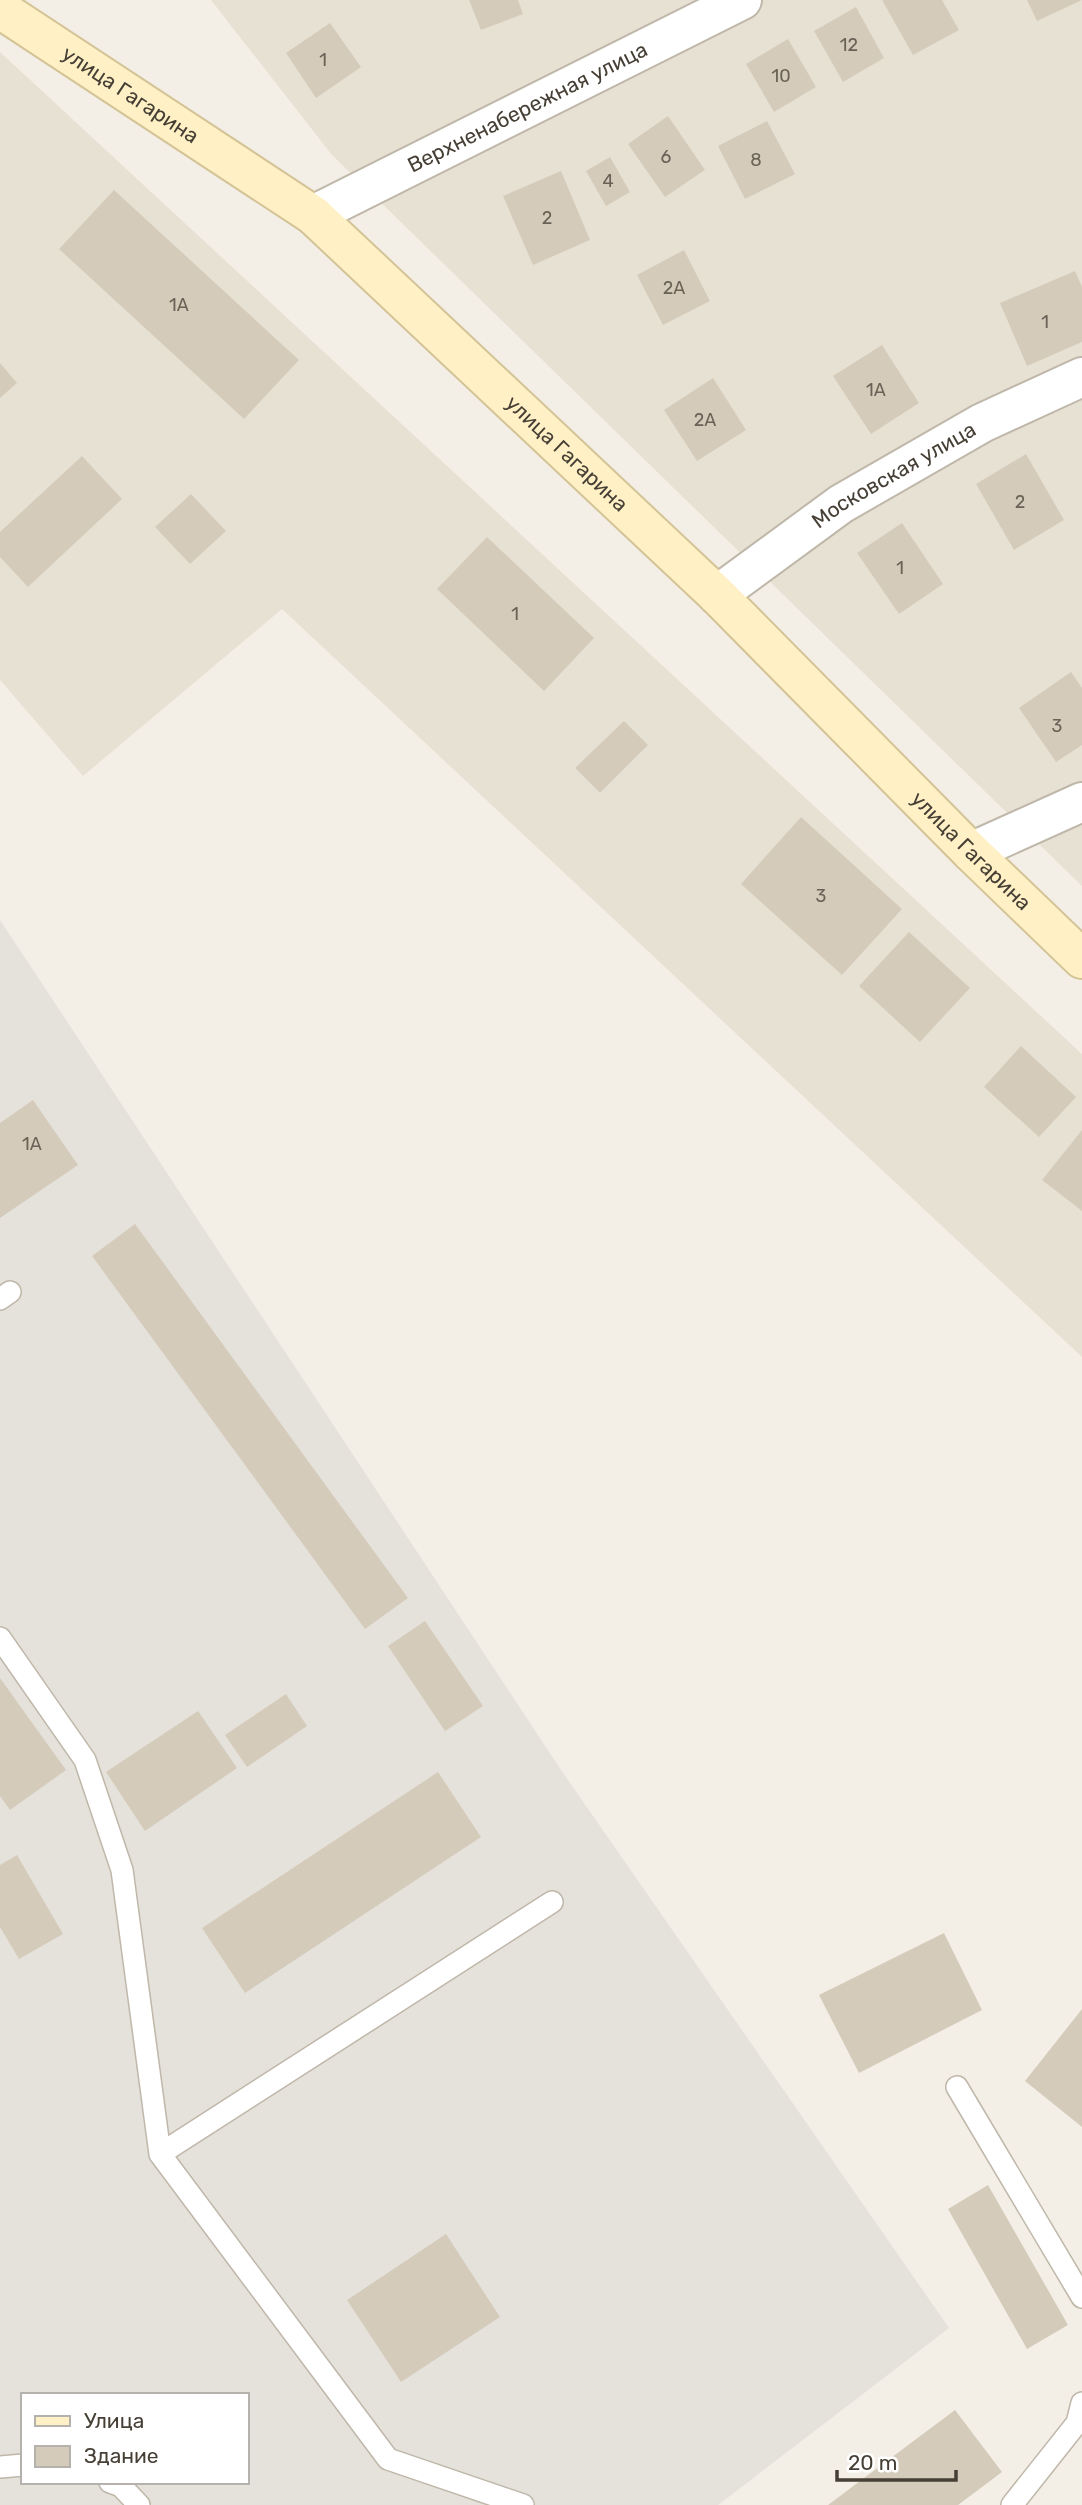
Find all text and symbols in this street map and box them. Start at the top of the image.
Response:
house number: 12 [840,34,858,56]
street label: Верхненабережная улица [403,36,651,178]
street label: улица Гагарина [58,40,204,148]
house number: 1 [319,49,327,71]
house number: 10 [771,65,791,87]
house number: 6 [661,146,672,168]
house number: 8 [750,149,762,171]
house number: 4 [602,170,614,192]
house number: 2 [542,207,552,229]
house number: 2А [663,277,685,299]
house number: 1А [169,294,189,316]
house number: 1 [1041,311,1049,333]
house number: 1А [866,379,886,401]
street label: улица Гагарина [501,390,633,517]
house number: 2А [694,409,716,431]
street label: Московская улица [807,416,980,533]
house number: 2 [1015,491,1025,513]
house number: 1 [896,557,904,579]
house number: 1 [511,603,519,625]
house number: 3 [1052,715,1062,737]
street label: улица Гагарина [906,786,1037,915]
house number: 3 [816,885,826,907]
house number: 1А [22,1133,42,1155]
legend [21,2393,248,2484]
text: Улица [84,2408,144,2433]
scale bar [837,2438,956,2482]
text: Здание [84,2443,159,2468]
text: 20 m [848,2450,897,2475]

